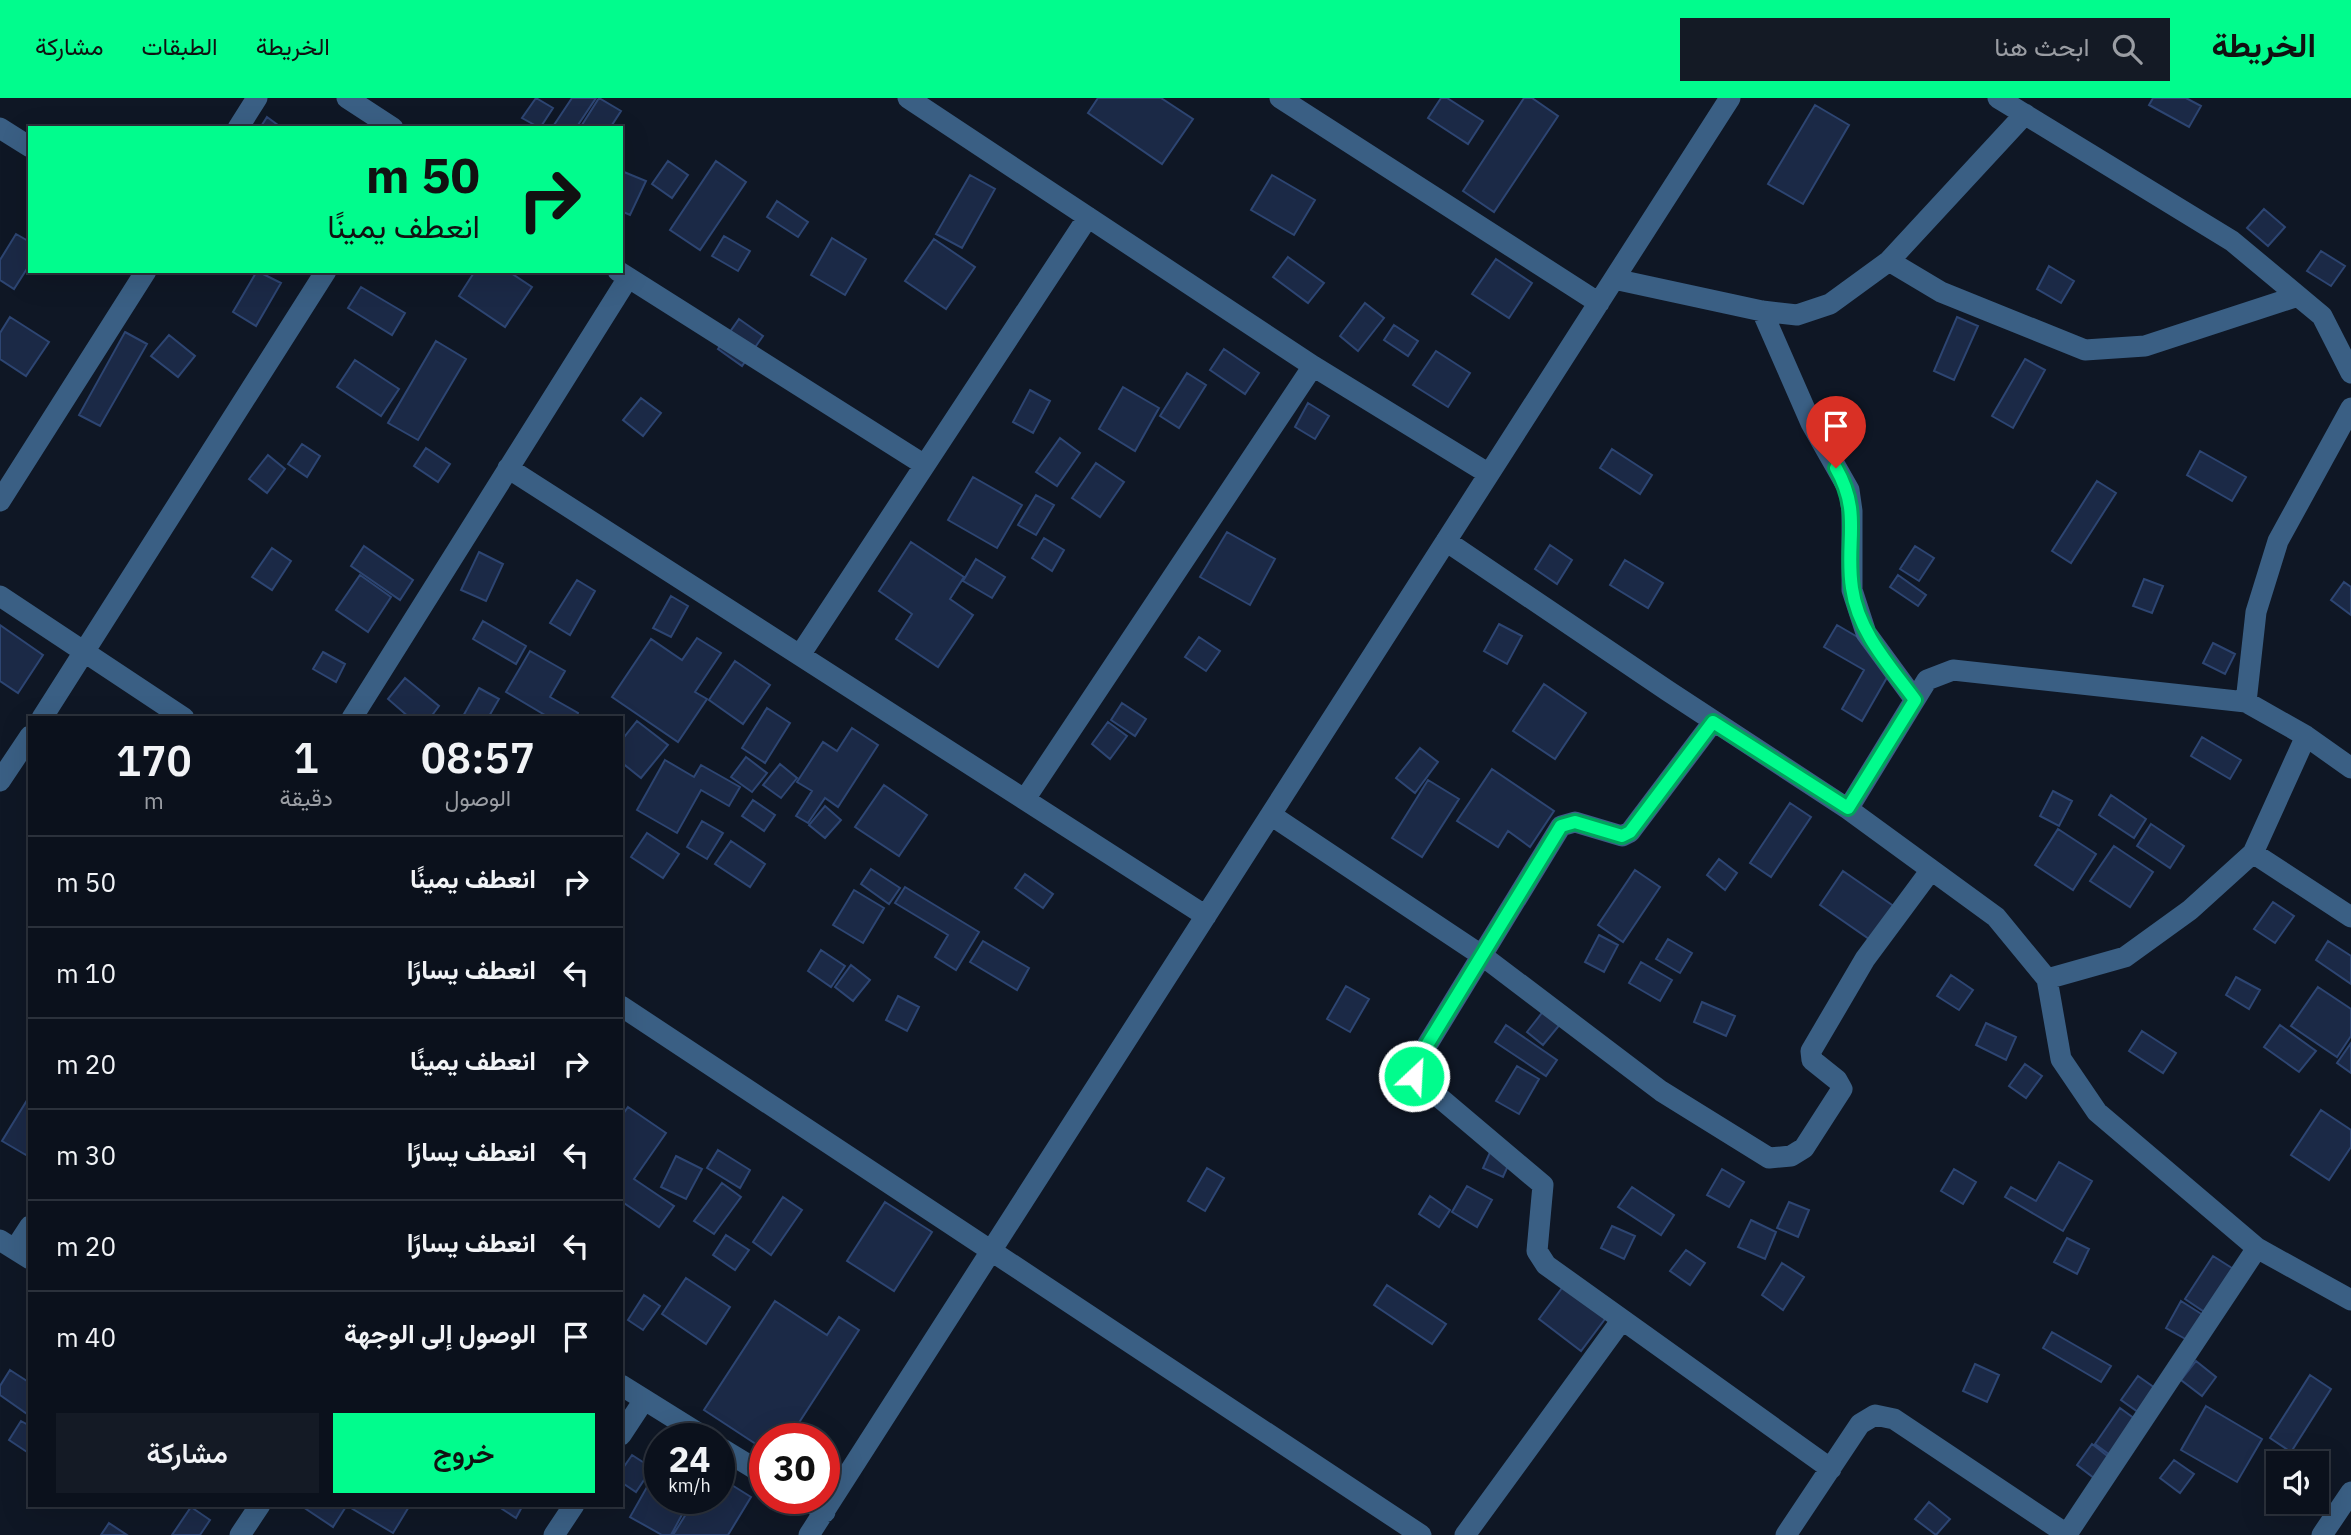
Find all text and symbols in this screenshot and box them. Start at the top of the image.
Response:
search box [1680,18,2170,81]
text: الخريطة [2212,23,2316,66]
text: ابحث هنا [1994,29,2090,63]
text: مشاركة [35,30,103,62]
text: الطبقات [141,30,218,62]
text: الخريطة [256,30,330,62]
icon: search [2108,30,2146,68]
text: 50 m [366,143,480,206]
icon: right [504,154,595,245]
text: انعطف يمينًا [327,205,480,247]
pin [1806,396,1866,468]
icon: arrive [1817,407,1855,445]
text: 1 [294,730,319,785]
text: 08:57 [421,730,535,785]
text: 170 [116,733,192,788]
text: دقيقة [280,782,333,812]
text: الوصول [445,782,511,812]
text: m [144,785,164,815]
text: انعطف يمينًا [410,861,536,895]
icon: right [557,863,595,901]
text: 50 m [56,865,116,899]
text: انعطف يسارًا [407,952,536,986]
icon: left [557,954,595,992]
text: 10 m [56,956,116,990]
position arrow [1377,1039,1451,1113]
text: انعطف يمينًا [410,1043,536,1077]
icon: right [557,1045,595,1083]
text: 20 m [56,1047,116,1081]
text: انعطف يسارًا [407,1134,536,1168]
icon: left [557,1136,595,1174]
text: 30 m [56,1138,116,1172]
text: انعطف يسارًا [407,1225,536,1259]
icon: left [557,1227,595,1265]
text: 20 m [56,1229,116,1263]
text: الوصول إلى الوجهة [344,1316,536,1350]
icon: arrive [557,1318,595,1356]
text: 40 m [56,1320,116,1354]
button: مشاركة [56,1413,319,1493]
button: خروج [333,1413,595,1493]
speed limit sign: 30 [749,1423,840,1514]
text: 24 [668,1436,711,1482]
map controls [2266,1451,2329,1514]
button: sound [2266,1451,2329,1514]
text: km/h [668,1474,711,1497]

